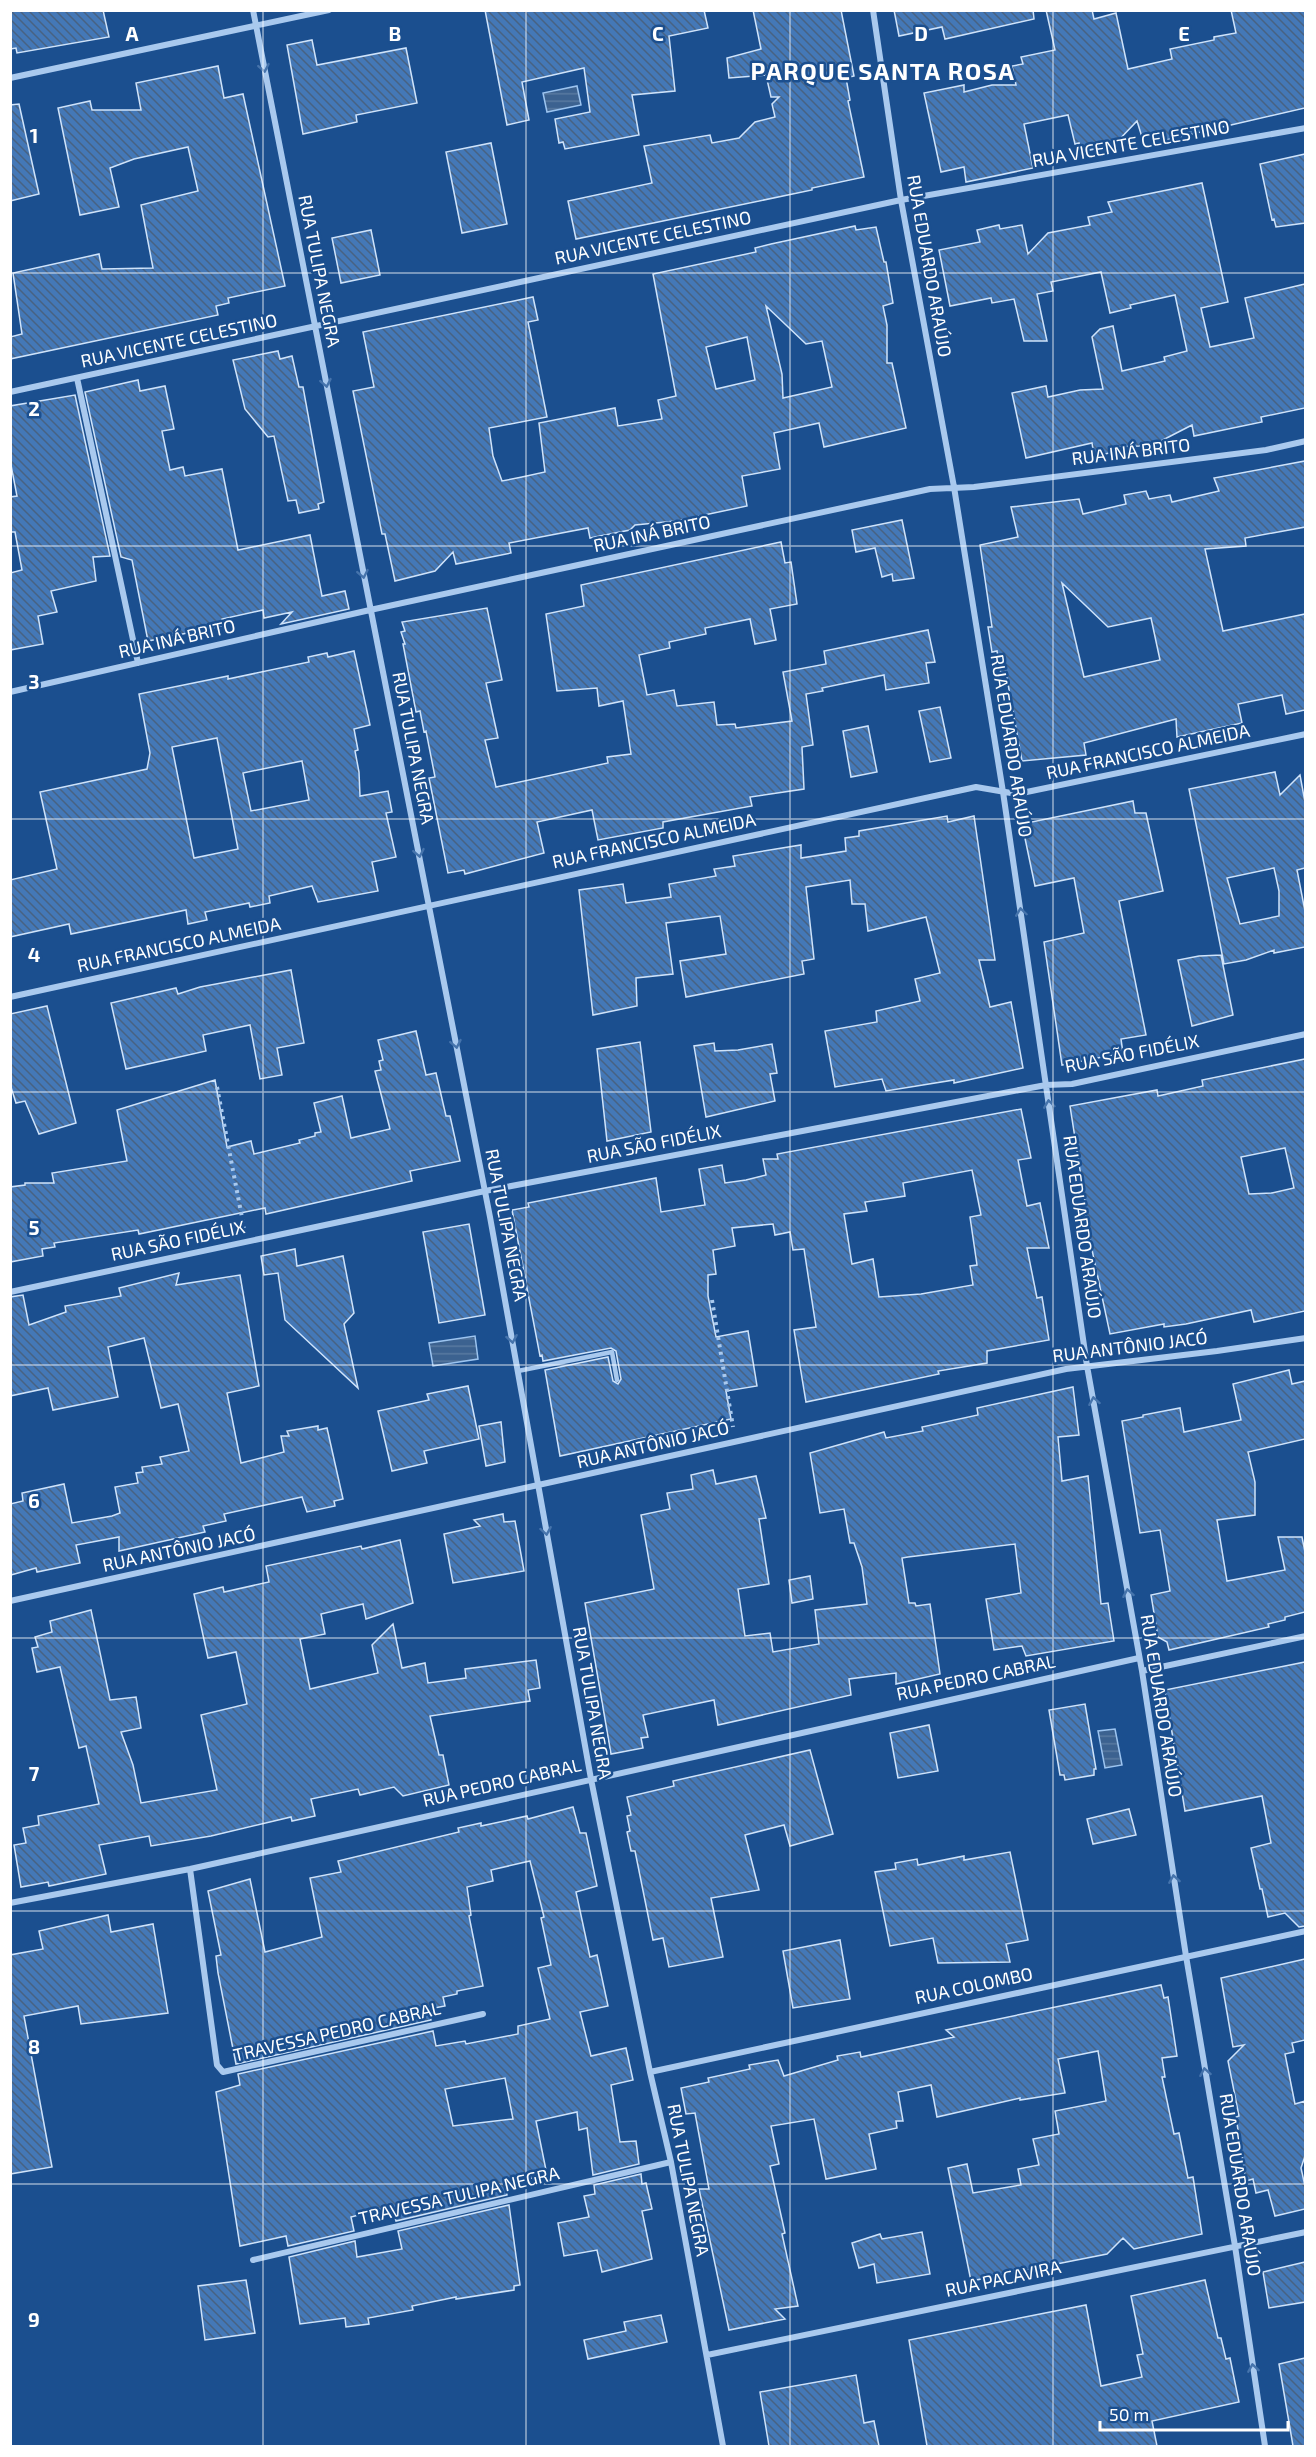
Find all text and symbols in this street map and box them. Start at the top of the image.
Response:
text: A [125,21,139,45]
text: B [389,21,401,45]
text: C [652,21,664,45]
text: D [914,21,928,45]
text: E [1178,21,1190,45]
district label: PARQUE SANTA ROSA [751,56,1015,86]
one-way arrow [257,63,270,73]
street label: RUA VICENTE CELESTINO [1030,115,1231,171]
text: 1 [30,123,38,147]
street label: RUA EDUARDO ARAÚJO [903,173,957,359]
street label: RUA TULIPA NEGRA [294,193,346,350]
street label: RUA VICENTE CELESTINO [553,205,753,269]
street label: RUA VICENTE CELESTINO [79,308,279,372]
one-way arrow [319,378,332,388]
text: 2 [28,396,40,420]
street label: RUA INÁ BRITO [1070,433,1191,469]
street label: RUA INÁ BRITO [591,510,712,556]
one-way arrow [356,569,369,579]
street label: RUA INÁ BRITO [116,614,237,662]
street label: RUA EDUARDO ARAÚJO [987,653,1037,839]
text: 3 [28,669,40,693]
street label: RUA TULIPA NEGRA [388,670,440,827]
street label: RUA FRANCISCO ALMEIDA [1044,719,1252,783]
street label: RUA FRANCISCO ALMEIDA [550,808,758,872]
one-way arrow [412,847,425,857]
one-way arrow [1015,907,1027,916]
street label: RUA FRANCISCO ALMEIDA [75,912,283,976]
text: 4 [28,942,41,966]
street label: RUA SÃO FIDÉLIX [1063,1029,1201,1077]
one-way arrow [449,1039,462,1049]
one-way arrow [1044,1100,1056,1109]
street label: RUA SÃO FIDÉLIX [585,1119,723,1167]
street label: RUA EDUARDO ARAÚJO [1059,1134,1107,1320]
street label: RUA TULIPA NEGRA [481,1147,533,1304]
text: 5 [28,1215,40,1239]
street label: RUA SÃO FIDÉLIX [109,1215,247,1265]
street label: RUA ANTÔNIO JACÓ [1051,1326,1209,1366]
one-way arrow [505,1333,518,1343]
one-way arrow [1088,1396,1100,1406]
street label: RUA ANTÔNIO JACÓ [574,1416,731,1472]
text: 6 [28,1488,40,1512]
street label: RUA ANTÔNIO JACÓ [100,1522,257,1576]
one-way arrow [539,1525,552,1535]
one-way arrow [1122,1588,1134,1598]
street label: RUA EDUARDO ARAÚJO [1137,1613,1187,1799]
street label: RUA TULIPA NEGRA [569,1625,617,1782]
street label: RUA PEDRO CABRAL [894,1649,1057,1705]
street label: RUA PEDRO CABRAL [420,1753,583,1811]
text: 7 [29,1761,40,1785]
one-way arrow [1168,1875,1180,1884]
street label: RUA COLOMBO [913,1962,1035,2008]
street label: TRAVESSA PEDRO CABRAL [231,1996,443,2066]
text: 8 [28,2034,40,2058]
one-way arrow [1200,2067,1212,2076]
street label: RUA EDUARDO ARAÚJO [1216,2092,1266,2278]
street label: RUA TULIPA NEGRA [663,2102,715,2259]
street label: TRAVESSA TULIPA NEGRA [356,2161,562,2229]
street label: RUA PACAVIRA [943,2255,1063,2301]
text: 9 [28,2307,40,2331]
one-way arrow [1248,2363,1260,2373]
scale bar [1100,2394,1288,2432]
text: 50 m [1109,2403,1149,2425]

